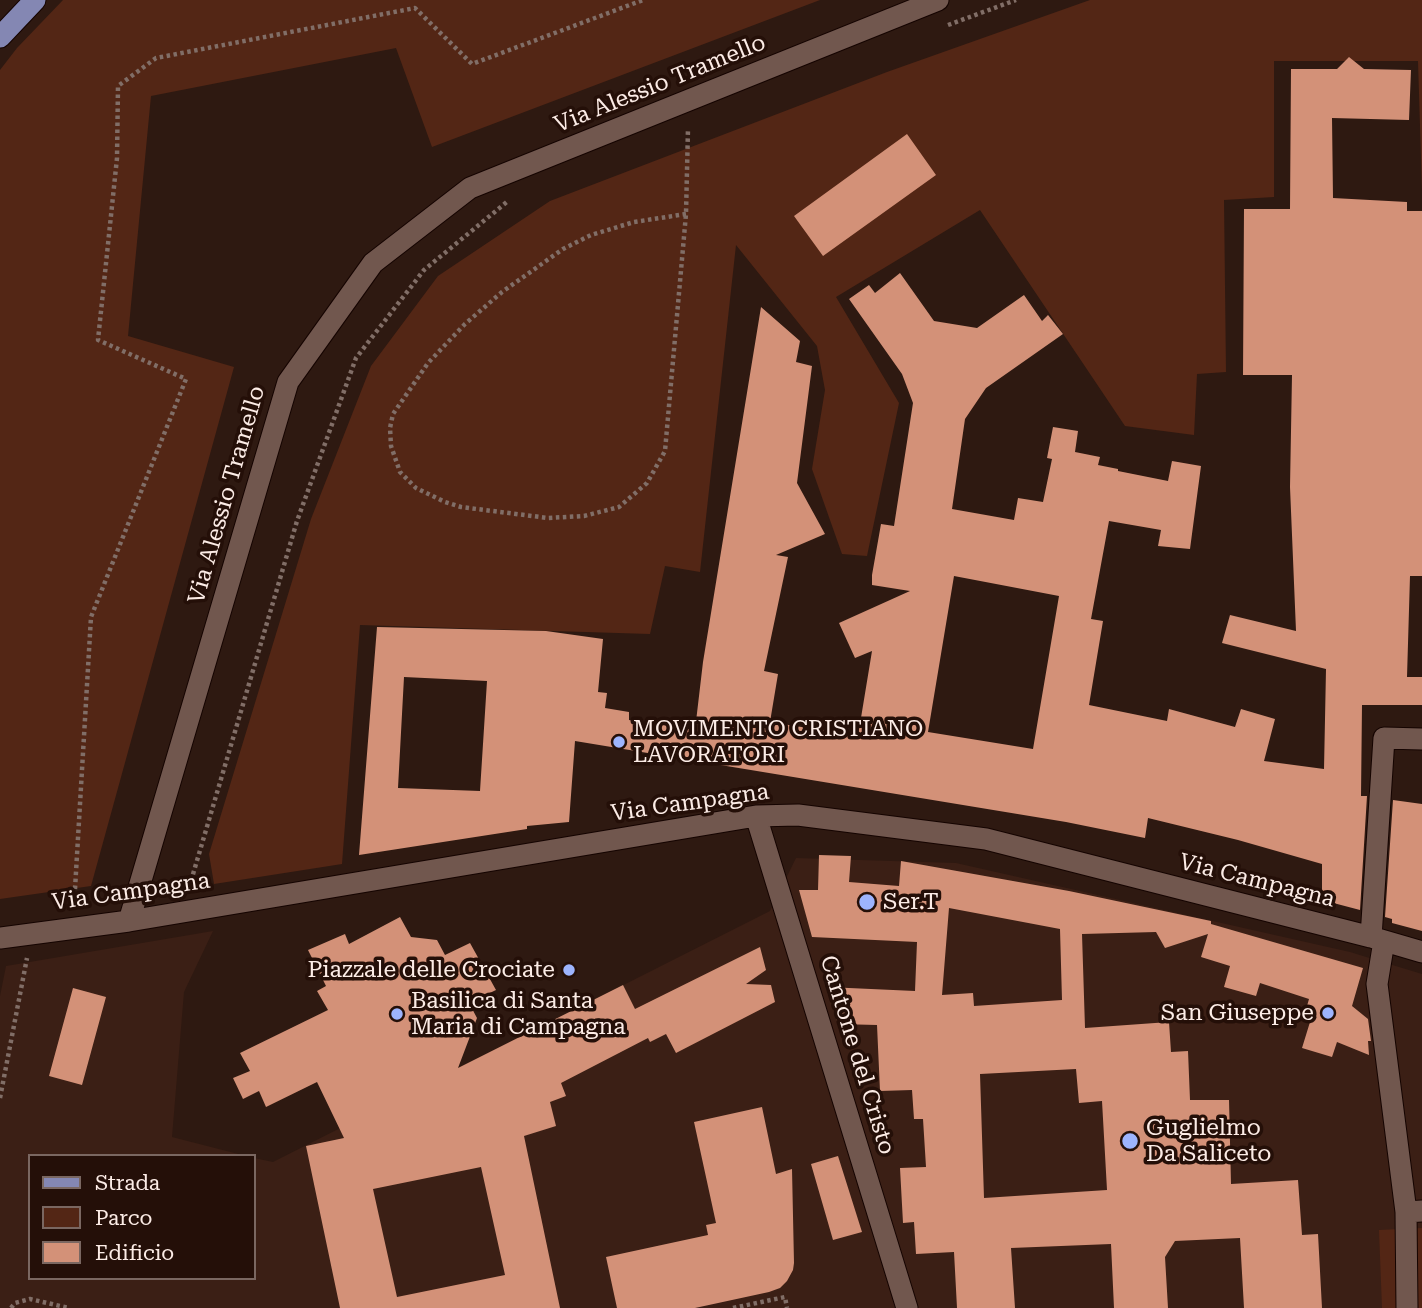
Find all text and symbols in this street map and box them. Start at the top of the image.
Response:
street label: Via Alessio Tramello [550,29,770,139]
street label: Via Alessio Tramello [183,383,271,607]
place label: MOVIMENTO CRISTIANO LAVORATORI [633,715,923,769]
marker: MOVIMENTO CRISTIANO LAVORATORI [611,734,627,750]
street label: Via Campagna [609,778,771,828]
street label: Via Campagna [1176,848,1338,914]
street label: Via Campagna [50,867,212,917]
place label: Ser.T [883,888,939,916]
marker: Ser.T [857,892,877,912]
street label: Cantone del Cristo [814,952,900,1158]
place label: Piazzale delle Crociate [307,956,555,984]
marker: Piazzale delle Crociate [561,962,577,978]
place label: Basilica di Santa Maria di Campagna [411,987,626,1041]
place label: San Giuseppe [1161,999,1314,1027]
marker: San Giuseppe [1320,1005,1336,1021]
marker: Basilica di Santa Maria di Campagna [389,1006,405,1022]
place label: Guglielmo Da Saliceto [1146,1114,1271,1168]
marker: Guglielmo Da Saliceto [1120,1131,1140,1151]
legend [28,1154,256,1280]
text: Strada [95,1171,160,1195]
text: Parco [95,1206,152,1230]
text: Edificio [95,1241,174,1265]

